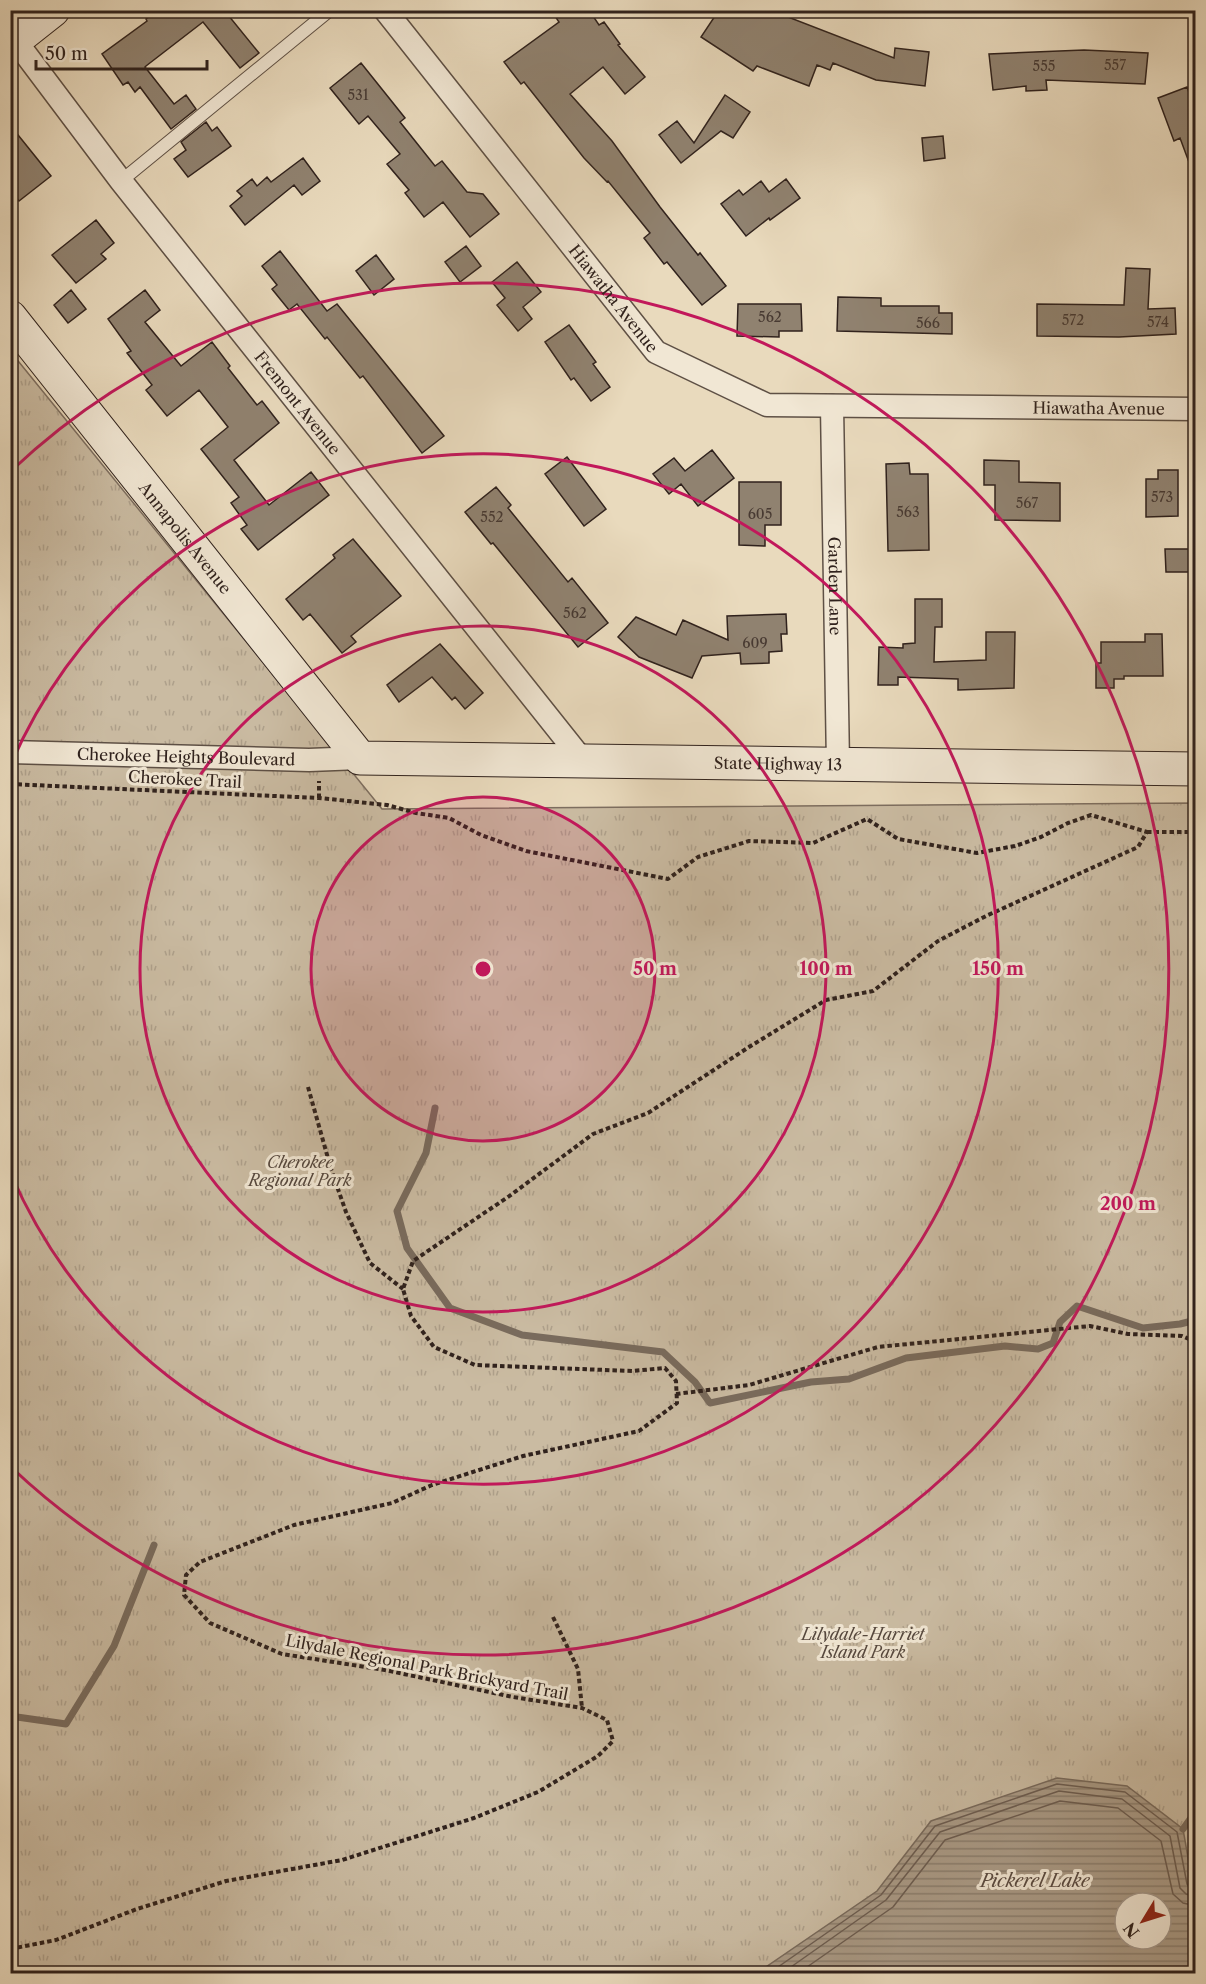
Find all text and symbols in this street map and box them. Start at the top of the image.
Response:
scale bar [36,33,207,71]
text: 50 m [45,43,88,65]
house number: 557 [1104,56,1126,74]
house number: 555 [1033,57,1055,75]
house number: 531 [347,86,369,104]
street label: Hiawatha Avenue [565,240,663,357]
house number: 562 [758,308,782,326]
house number: 572 [1062,311,1084,329]
house number: 574 [1147,313,1169,331]
house number: 566 [916,314,940,332]
street label: Fremont Avenue [250,347,345,459]
street label: Hiawatha Avenue [1032,397,1165,419]
street label: Annapolis Avenue [134,477,236,598]
house number: 573 [1151,488,1173,506]
house number: 567 [1016,494,1038,512]
house number: 563 [896,503,920,521]
house number: 605 [748,505,772,523]
house number: 552 [480,508,504,526]
street label: Garden Lane [824,536,846,636]
house number: 562 [563,604,587,622]
house number: 609 [742,634,768,652]
street label: Cherokee Heights Boulevard [77,744,296,770]
street label: State Highway 13 [714,753,842,774]
street label: Cherokee Trail [128,766,243,792]
text: 50 m [633,958,677,980]
text: 100 m [799,958,853,980]
text: 150 m [972,958,1024,980]
centre of rings [473,959,493,979]
park label: Cherokee Regional Park [246,1152,352,1190]
text: 200 m [1100,1193,1156,1215]
park label: Lilydale-Harriet Island Park [800,1624,926,1662]
street label: Lilydale Regional Park Brickyard Trail [284,1630,570,1704]
water label: Pickerel Lake [978,1870,1091,1892]
north arrow [1113,1891,1173,1951]
text: N [1119,1919,1143,1942]

